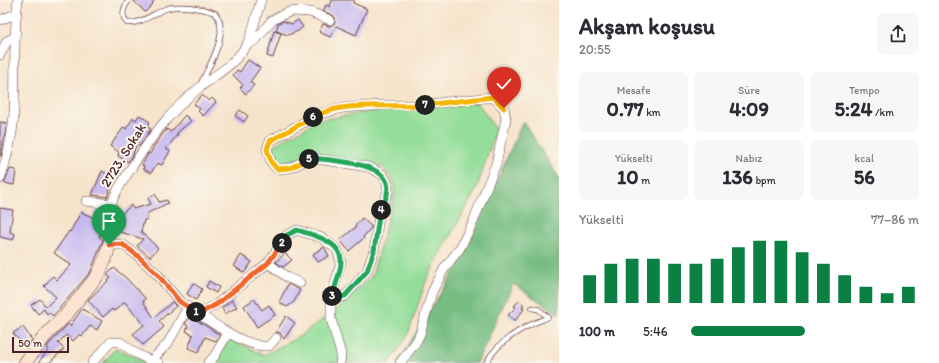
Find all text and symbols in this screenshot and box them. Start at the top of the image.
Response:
text: Akşam koşusu [579,13,715,40]
button: share [877,13,919,55]
text: 20:55 [579,42,611,57]
pin [487,67,521,108]
icon: check [493,73,515,95]
text: Mesafe [617,84,650,97]
text: Süre [738,84,760,97]
text: Tempo [849,84,880,97]
pin: 7 [415,95,435,115]
text: 0.77 [607,97,644,121]
text: 4:09 [729,97,769,121]
text: 5:24 [835,97,872,121]
text: 7 [422,98,428,111]
text: km [644,106,661,119]
text: /km [872,106,894,119]
pin: 6 [303,107,323,127]
text: 6 [310,110,316,123]
street label: 2723. Sokak [97,120,150,190]
pin: 5 [299,149,319,169]
text: 5 [306,152,312,165]
text: Yükselti [615,152,653,165]
text: Nabız [736,152,762,165]
text: kcal [855,152,874,165]
text: 10 [617,165,639,189]
text: 136 [722,165,753,189]
text: 56 [854,165,875,189]
text: m [639,174,650,187]
text: bpm [753,174,776,187]
pin: 4 [371,200,391,220]
text: 4 [378,203,384,216]
pin [92,204,126,245]
icon: arrive [98,210,120,232]
text: Yükselti [579,212,624,227]
text: 77–86 m [871,212,919,227]
pin: 2 [272,233,292,253]
text: 2 [279,236,285,249]
pin: 3 [322,286,342,306]
text: 3 [329,289,335,302]
pin: 1 [186,302,206,322]
text: 1 [193,305,199,318]
text: 100 m [579,324,615,339]
text: 5:46 [643,324,668,339]
scale bar [12,335,69,354]
text: 50 m [18,337,42,350]

